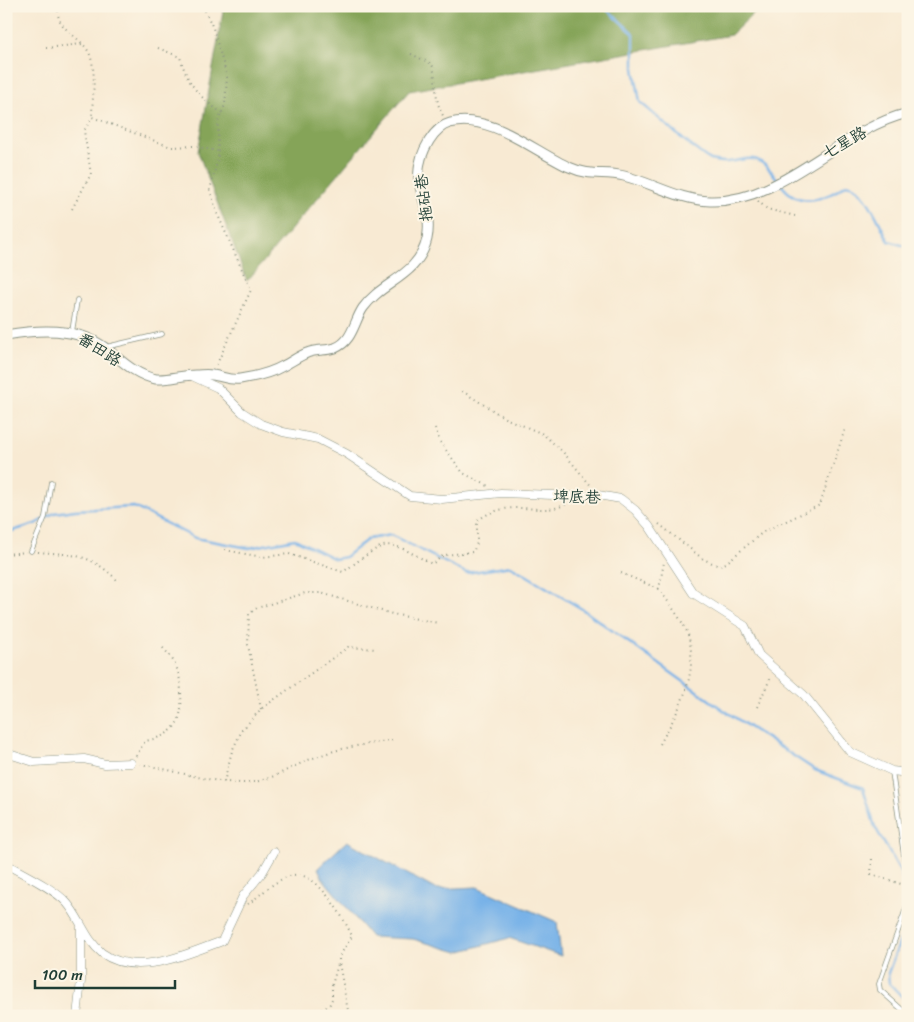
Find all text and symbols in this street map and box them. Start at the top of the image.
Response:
street label: 七星路 [816,118,872,167]
street label: 拖砧巷 [406,172,441,224]
street label: 番田路 [72,324,128,374]
street label: 埤底巷 [552,481,601,512]
scale bar [35,957,175,989]
text: 100 m [42,962,83,988]

